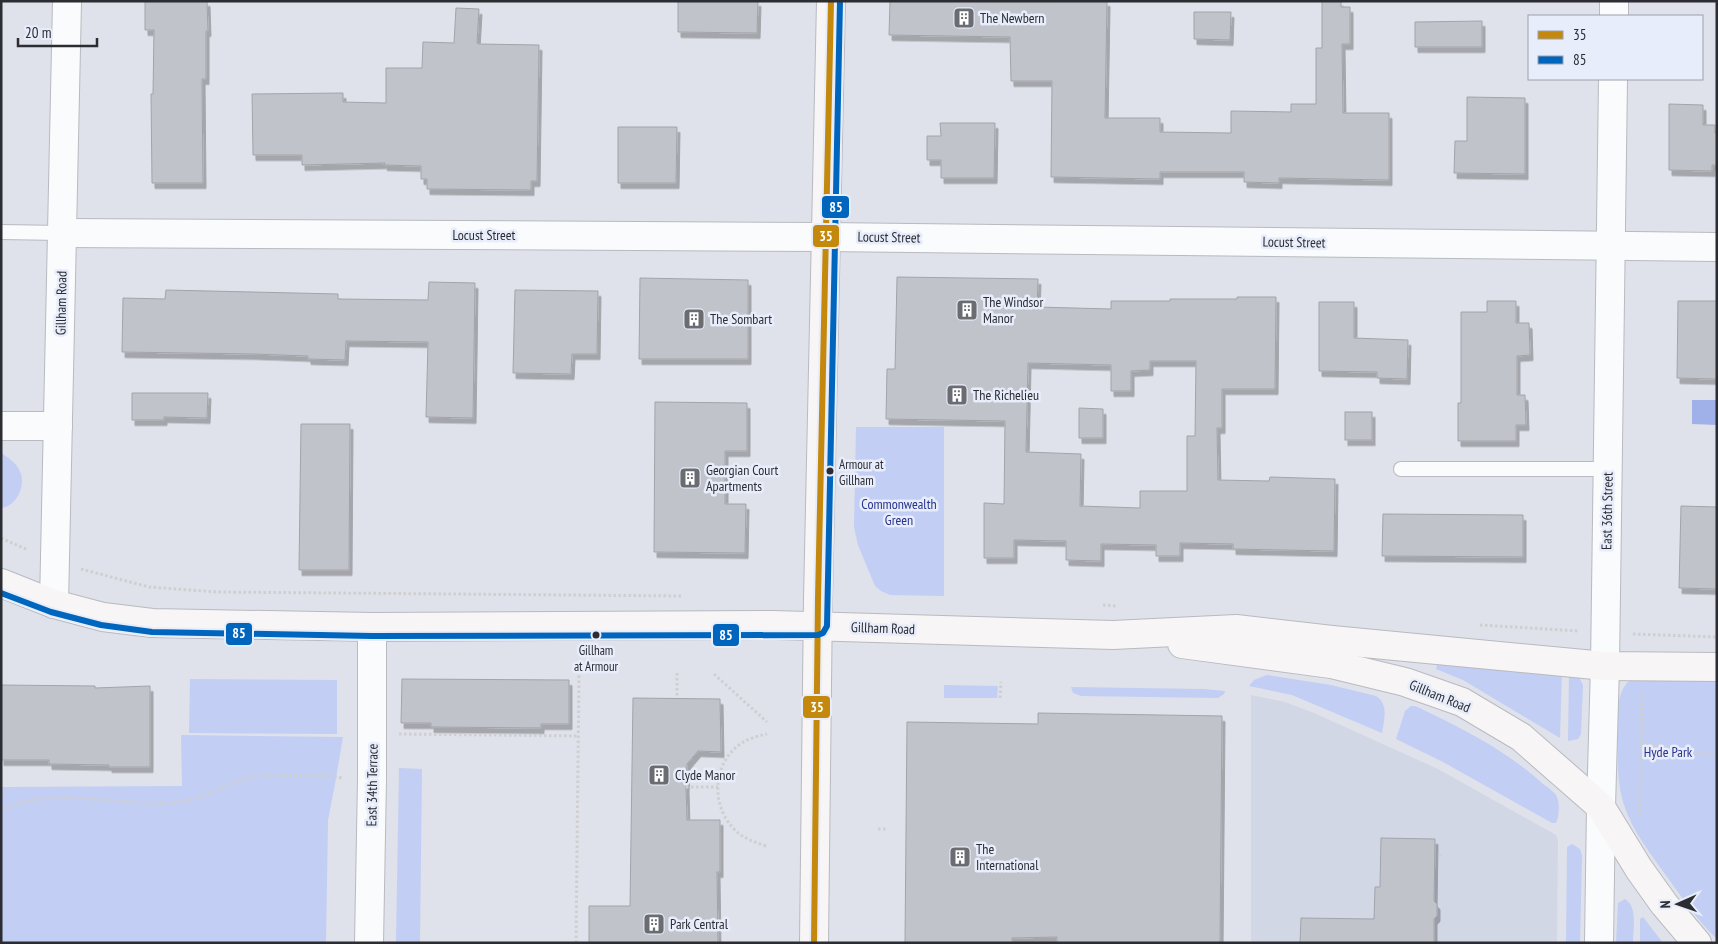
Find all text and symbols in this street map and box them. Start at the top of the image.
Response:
building icon: The Newbern [952,6,976,30]
place label: The Newbern [980,9,1044,27]
scale bar [18,15,96,47]
legend [1528,15,1703,80]
text: 20 m [25,23,51,42]
text: 35 [1573,25,1587,44]
text: 85 [1573,50,1587,69]
line badge: 85 [821,195,850,219]
text: 85 [829,198,843,216]
line badge: 35 [812,224,840,248]
street label: Locust Street [453,226,516,244]
text: 35 [819,227,833,245]
street label: Locust Street [857,227,921,247]
street label: Locust Street [1262,232,1326,252]
street label: Gillham Road [51,271,71,335]
place label: The Windsor Manor [983,293,1043,327]
building icon: The Windsor Manor [955,298,979,322]
building icon: The Sombart [682,307,706,331]
place label: The Sombart [710,310,772,328]
building icon: The Richelieu [945,383,969,407]
place label: The Richelieu [973,386,1039,404]
place label: Armour at Gillham [839,456,884,489]
place label: Georgian Court Apartments [706,461,779,495]
building icon: Georgian Court Apartments [678,466,702,490]
marker: Armour at Gillham [825,466,835,476]
street label: East 36th Street [1597,472,1617,550]
park label: Commonwealth Green [861,495,937,529]
street label: Gillham Road [851,618,915,638]
line badge: 85 [225,622,253,646]
line badge: 85 [712,623,740,647]
text: 85 [232,624,246,642]
text: 85 [719,626,733,644]
marker: Gillham at Armour [591,630,601,640]
place label: Gillham at Armour [574,642,619,675]
street label: Gillham Road [1407,676,1473,716]
line badge: 35 [802,695,831,719]
text: 35 [810,698,824,716]
street label: East 34th Terrace [362,743,382,827]
park label: Hyde Park [1644,743,1693,761]
building icon: Clyde Manor [647,763,671,787]
place label: Clyde Manor [675,766,735,784]
place label: The International [976,840,1039,874]
building icon: The International [948,845,972,869]
north arrow [1653,879,1703,929]
text: N [1656,900,1674,909]
building icon: Park Central [642,912,666,936]
place label: Park Central [670,915,729,933]

